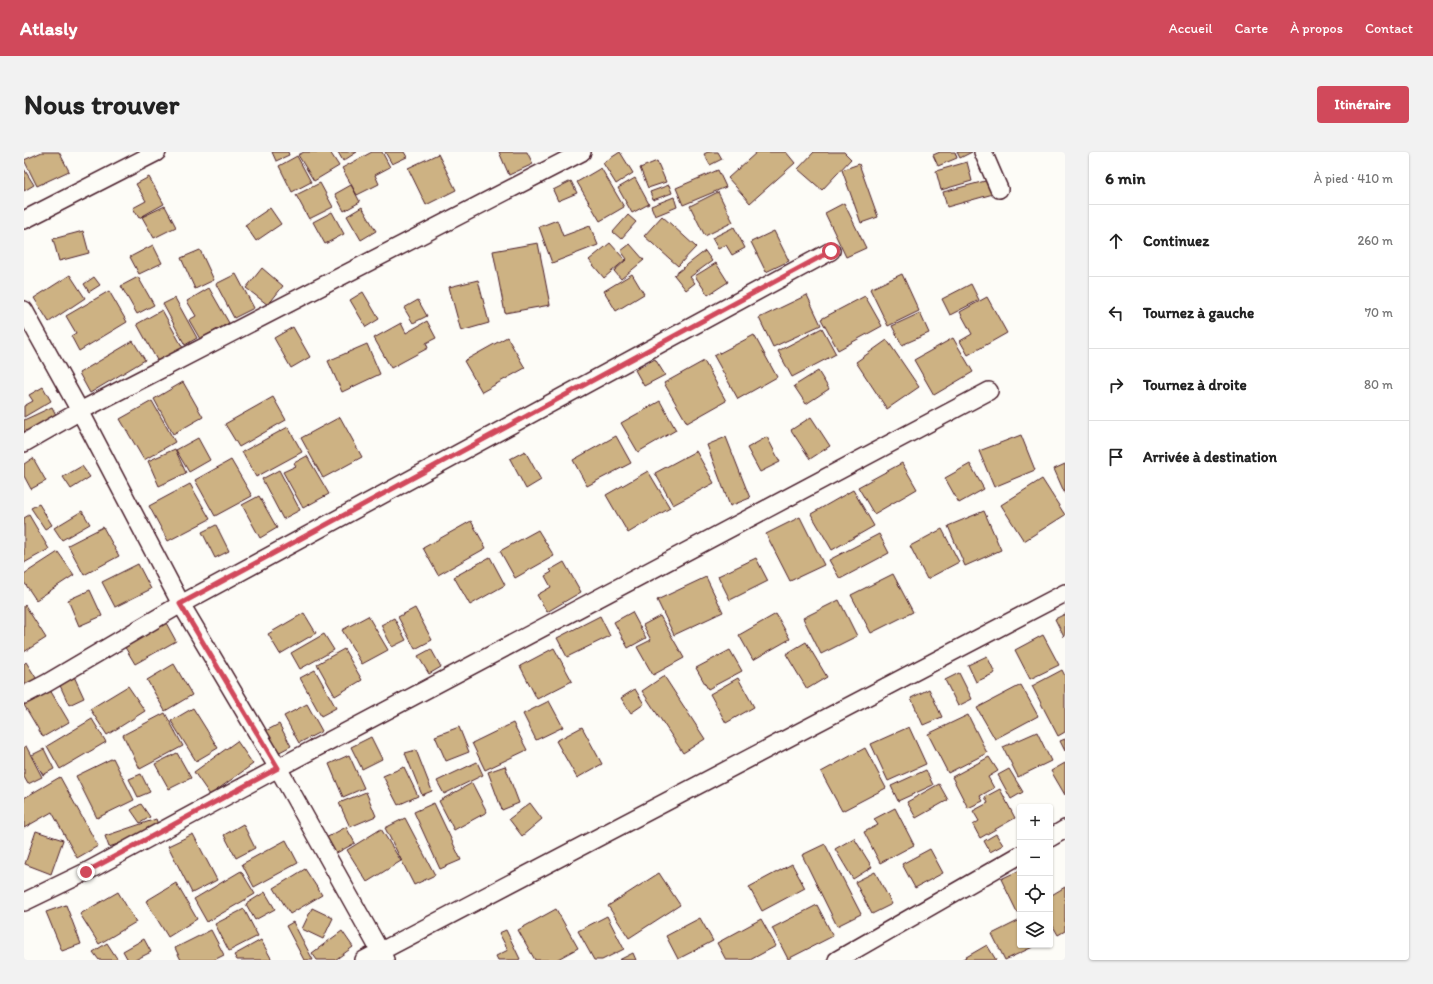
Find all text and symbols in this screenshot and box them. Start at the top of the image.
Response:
text: Atlasly [20,17,77,40]
text: Accueil [1169,20,1212,37]
text: Carte [1234,20,1268,37]
text: À propos [1290,20,1343,37]
text: Contact [1365,20,1413,37]
button: Itinéraire [1317,86,1409,123]
text: Nous trouver [24,87,179,121]
text: 6 min [1105,168,1146,188]
text: À pied · 410 m [1314,171,1393,186]
icon: ahead [1105,230,1127,252]
text: Continuez [1143,232,1209,250]
text: 260 m [1357,233,1393,248]
route start [822,242,840,260]
icon: left [1105,302,1127,324]
text: Tournez à gauche [1143,304,1254,322]
text: 70 m [1365,305,1393,320]
icon: right [1105,374,1127,396]
text: Tournez à droite [1143,376,1247,394]
text: 80 m [1364,377,1393,392]
icon: arrive [1105,446,1127,468]
text: Arrivée à destination [1143,448,1277,466]
map controls [1017,804,1053,948]
button: + [1017,804,1053,840]
button: − [1017,840,1053,876]
route end [77,863,95,881]
button: locate [1017,876,1053,912]
button: layers [1017,912,1053,948]

